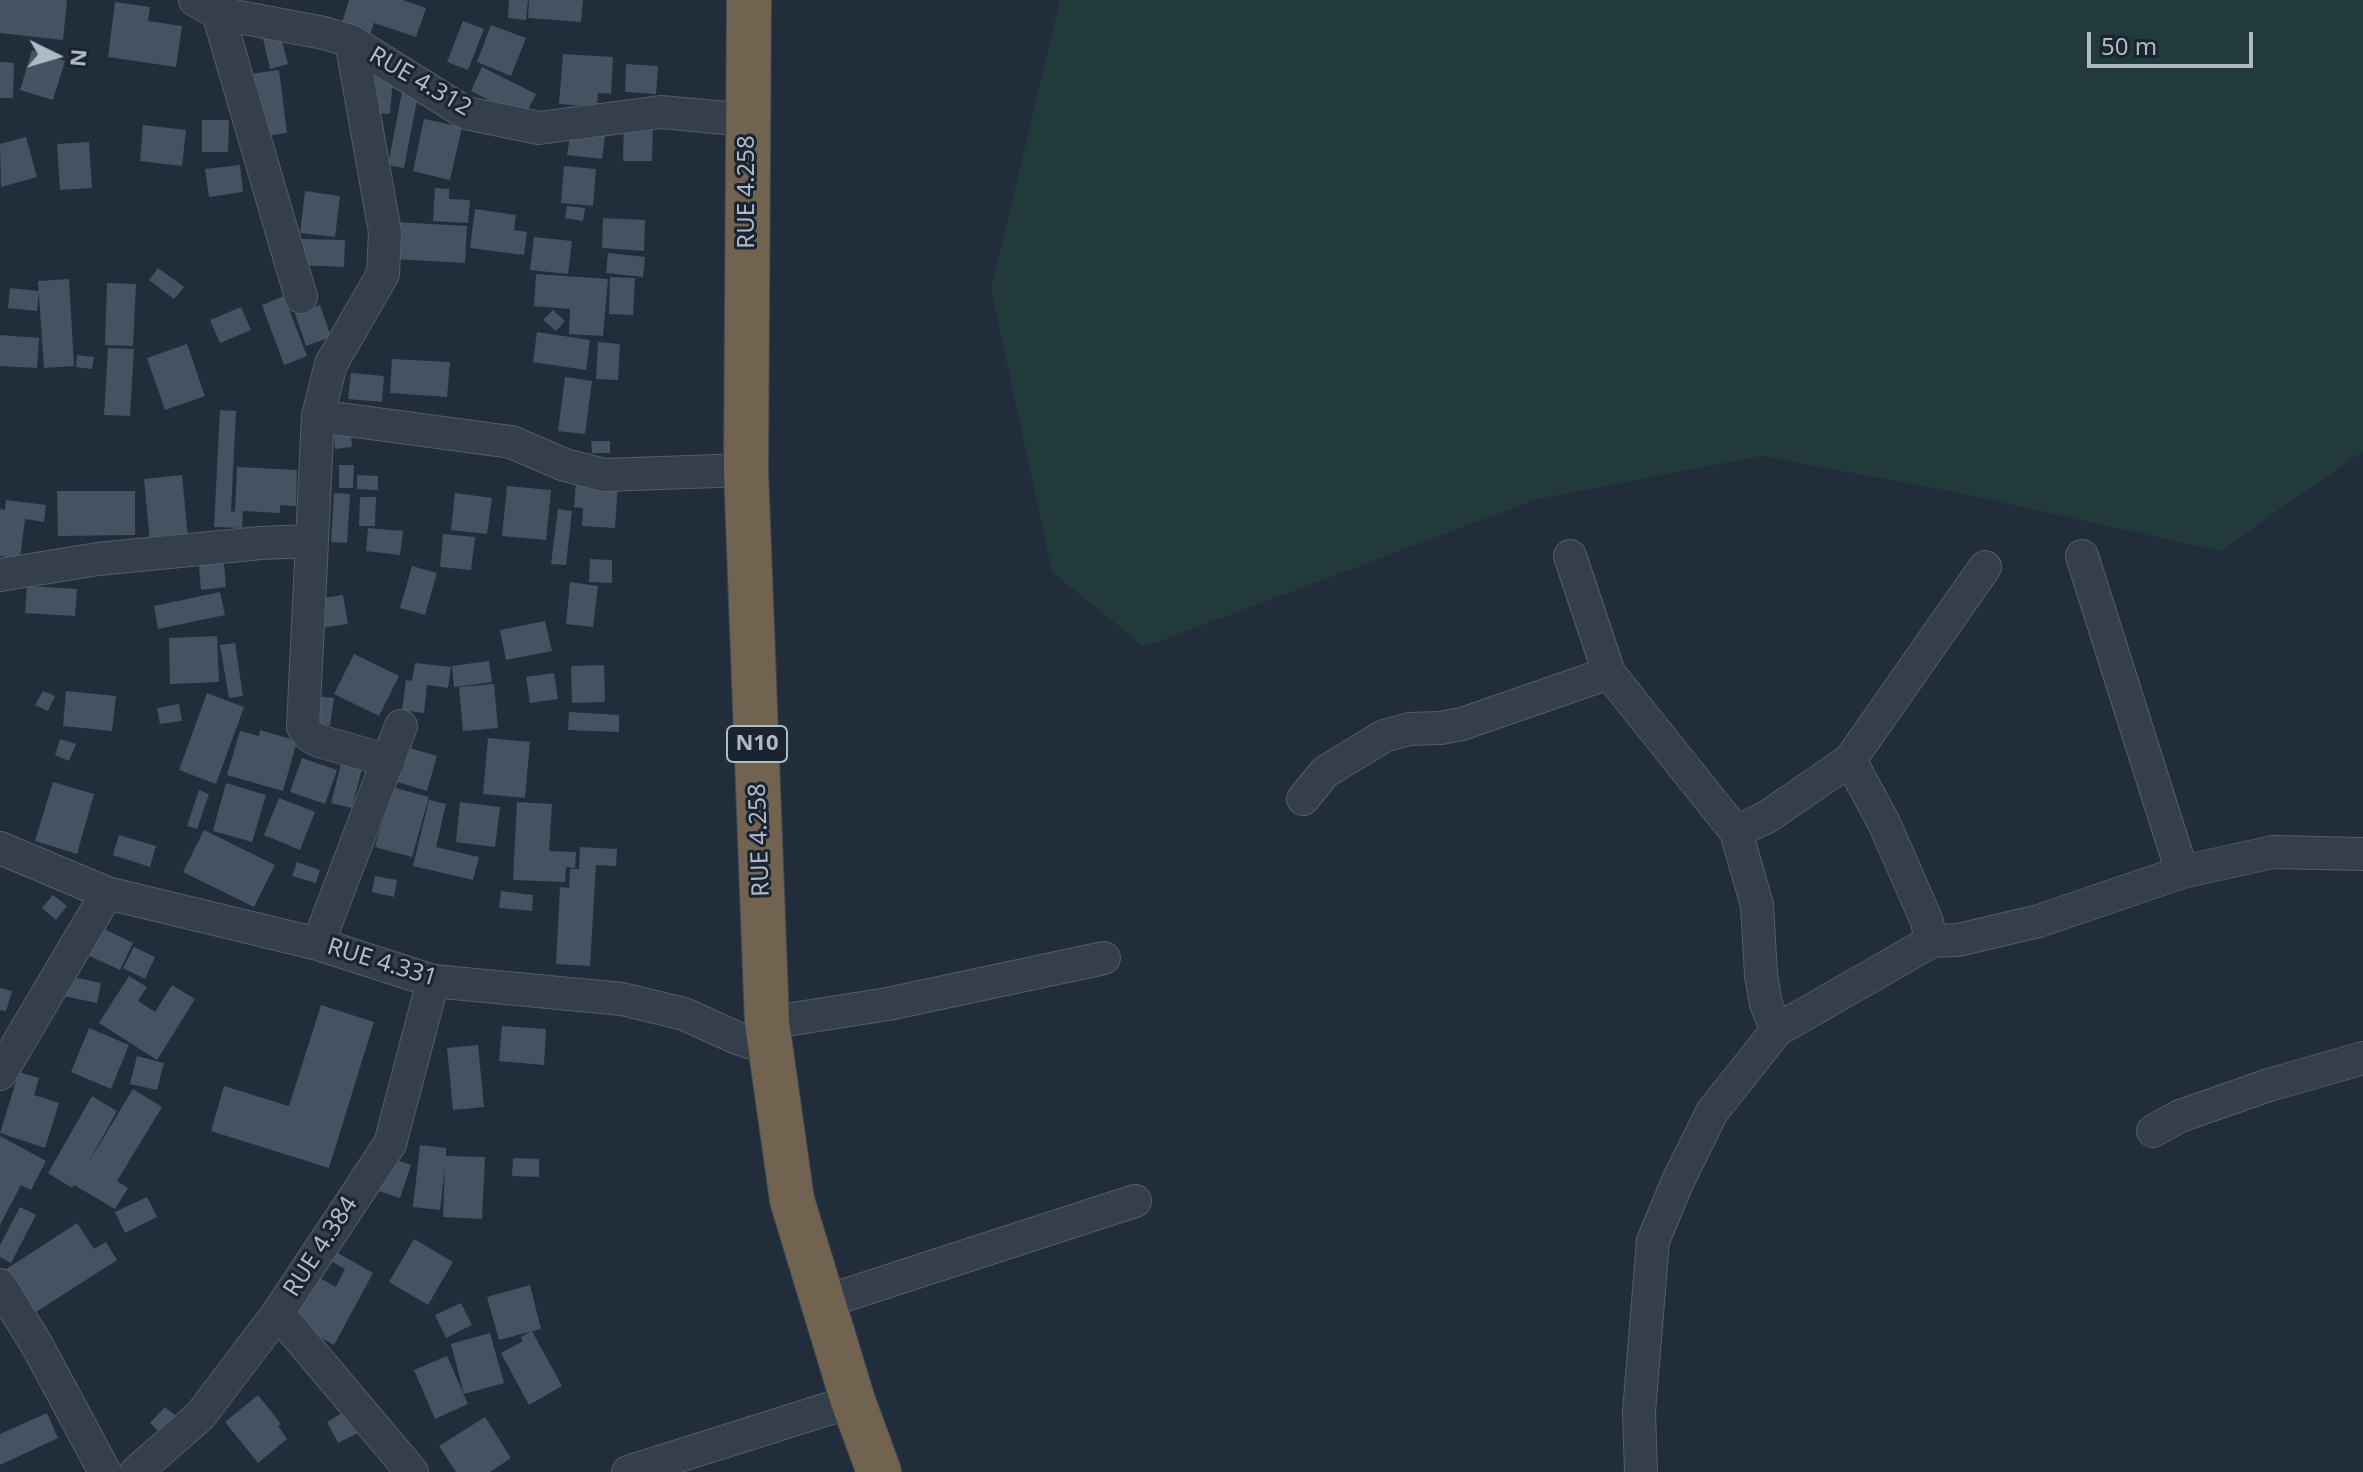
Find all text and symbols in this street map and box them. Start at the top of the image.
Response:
north arrow [16,16,96,96]
scale bar [2091,16,2257,66]
text: 50 m [2101,29,2157,62]
street label: RUE 4.312 [364,41,476,123]
text: N [64,48,96,68]
street label: RUE 4.258 [733,135,761,249]
road number: N10 [727,726,787,762]
street label: RUE 4.258 [744,783,776,897]
street label: RUE 4.331 [324,933,440,993]
street label: RUE 4.384 [278,1192,364,1302]

